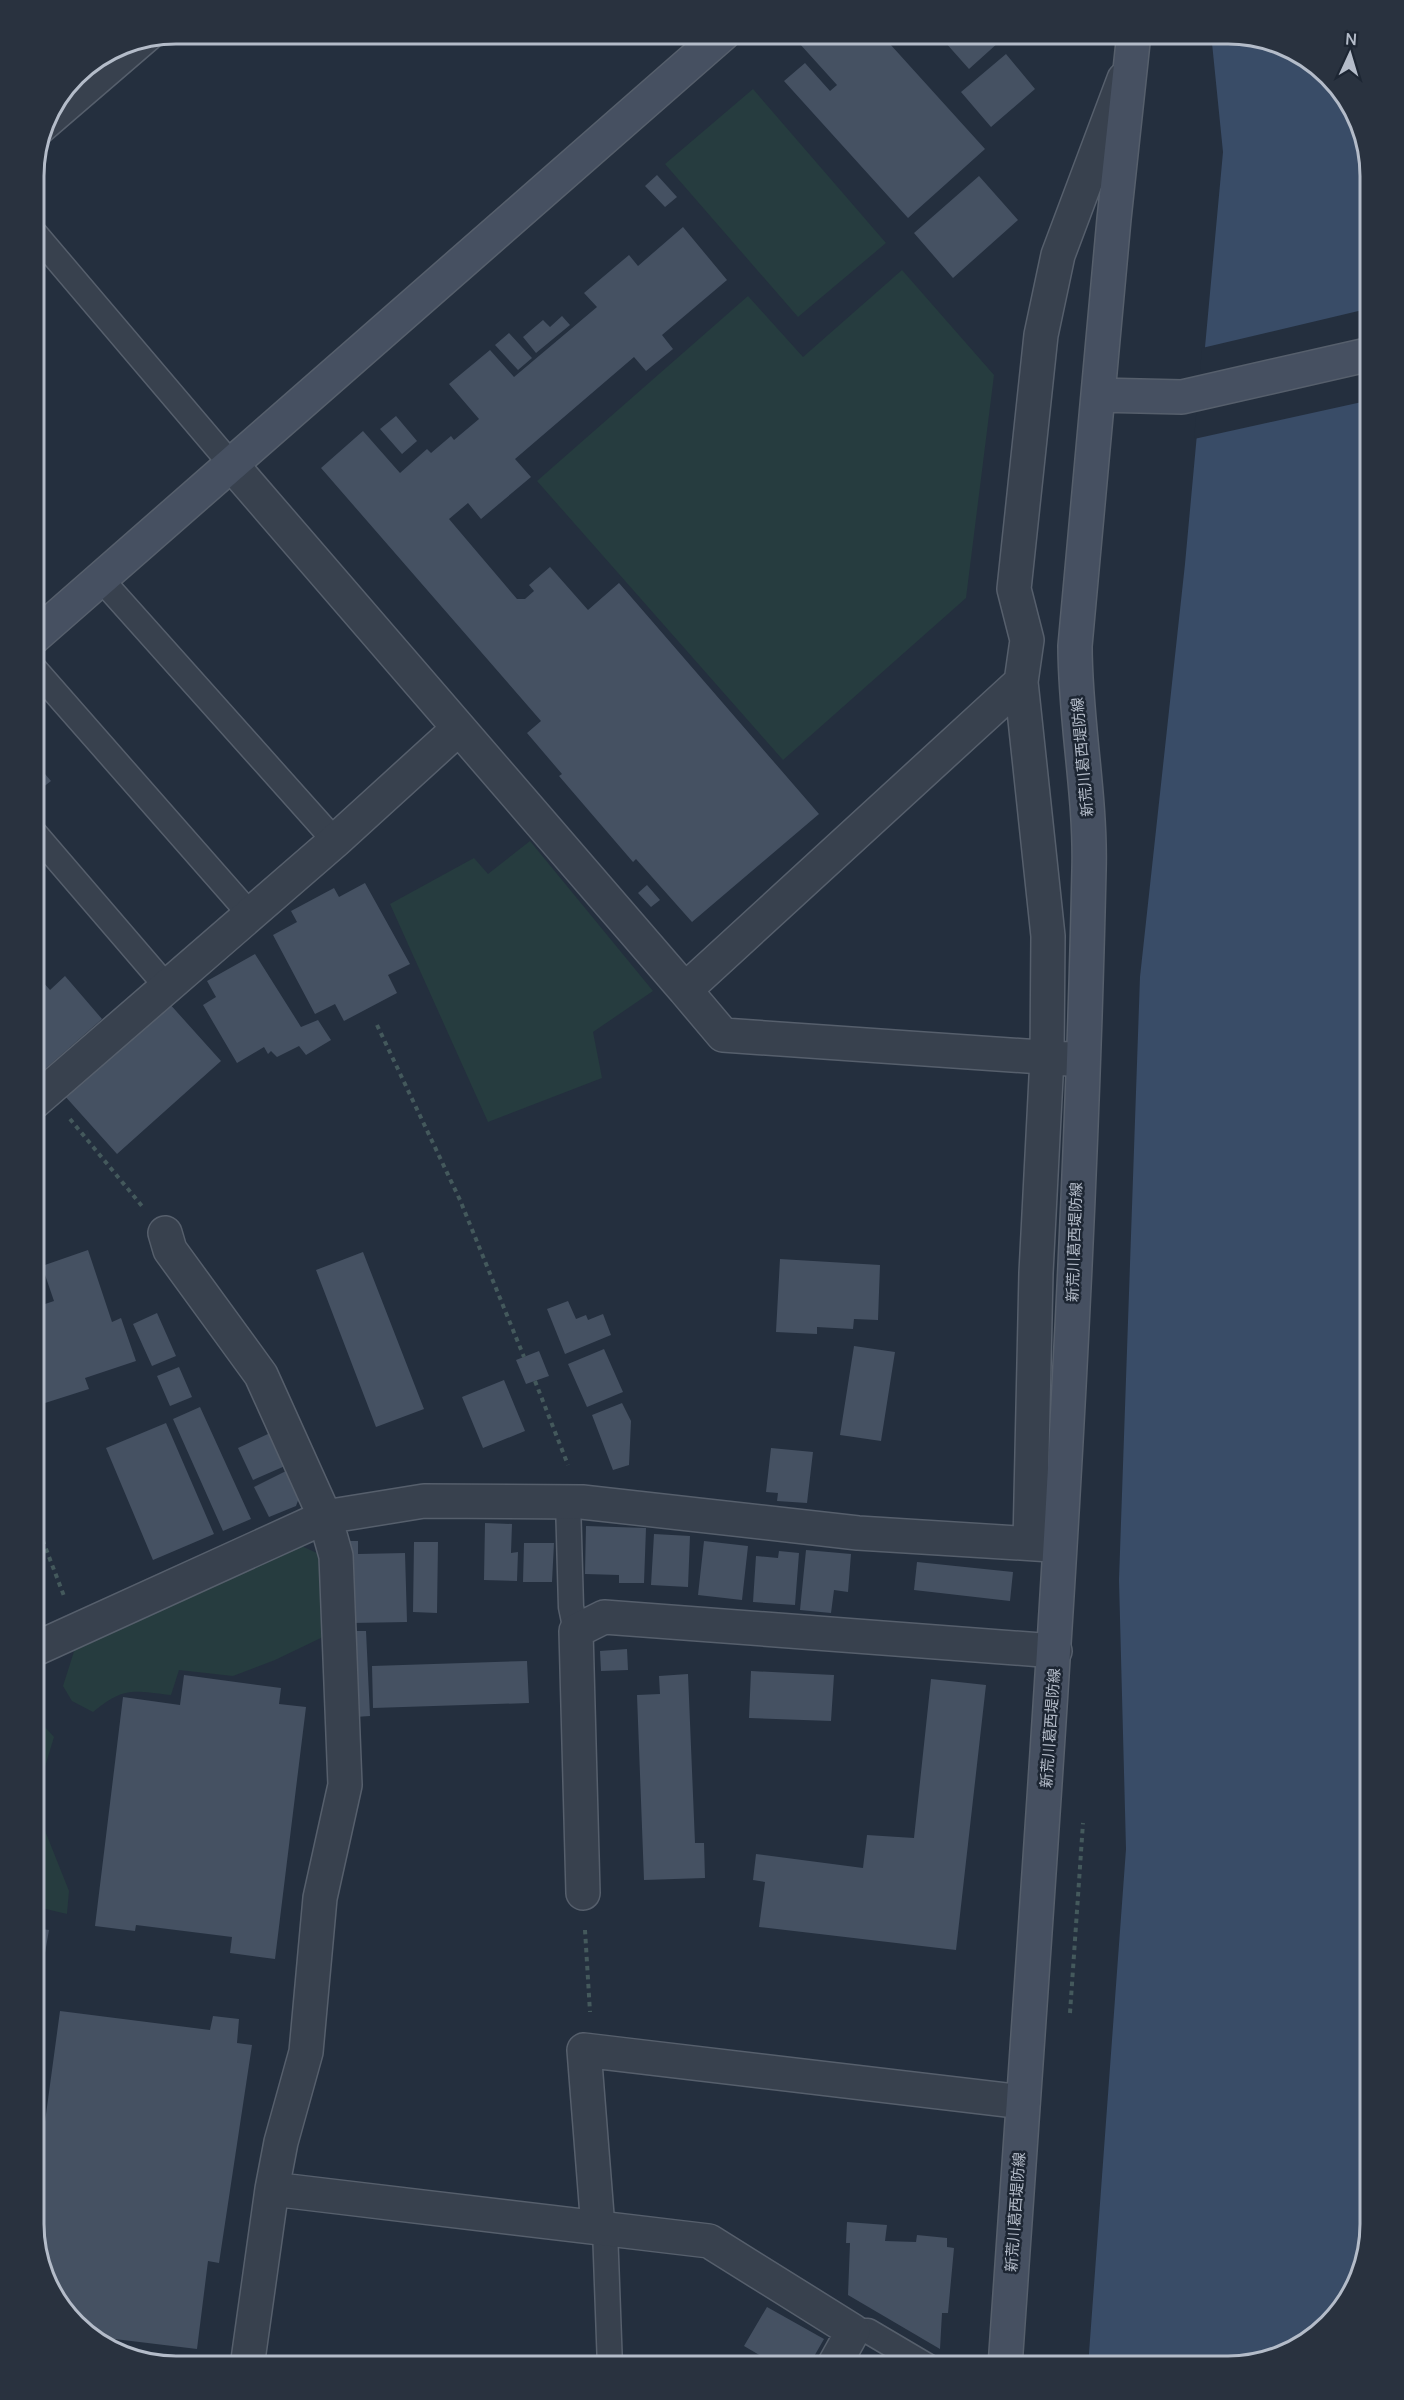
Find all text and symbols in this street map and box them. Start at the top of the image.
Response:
north arrow [1320,24,1380,84]
text: N [1345,28,1358,50]
street label: 新荒川葛西堤防線 [1066,696,1098,818]
street label: 新荒川葛西堤防線 [1061,1182,1087,1302]
street label: 新荒川葛西堤防線 [1035,1667,1065,1789]
street label: 新荒川葛西堤防線 [1000,2151,1030,2273]

